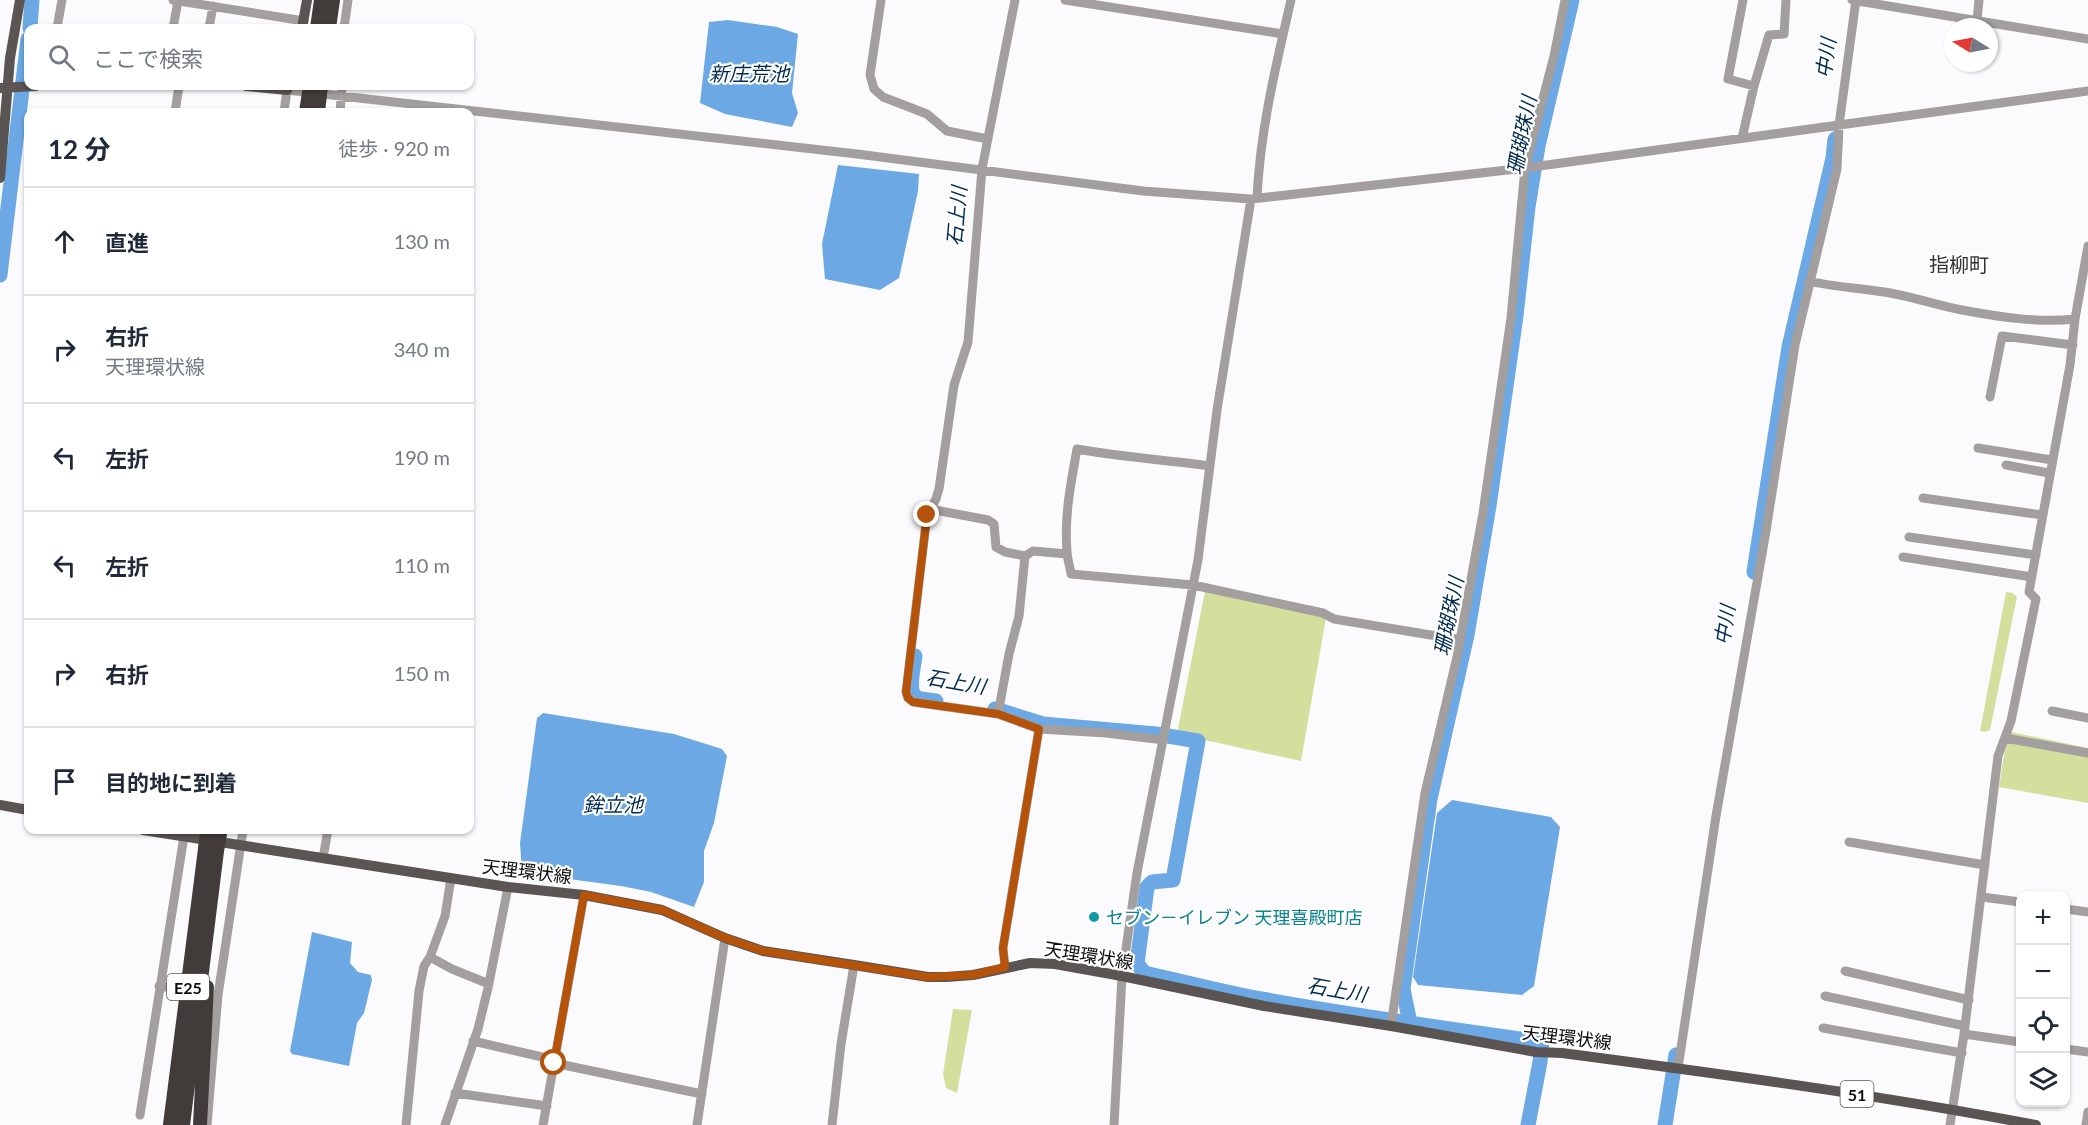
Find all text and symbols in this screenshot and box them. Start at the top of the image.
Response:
north arrow [1944,18,1998,72]
search box [24,24,474,90]
water label: 中川 [1810,35,1840,79]
icon: search [45,41,78,74]
text: ここで検索 [93,45,203,72]
water label: 新庄荒池 [709,61,791,85]
water label: 珊瑚珠川 [1502,91,1541,177]
text: 12 分 [48,133,110,165]
text: 徒歩 · 920 m [338,136,450,160]
water label: 石上川 [941,183,971,247]
icon: ahead [48,225,81,258]
text: 直進 [105,229,149,256]
text: 130 m [394,229,450,253]
district label: 指柳町 [1929,252,1989,276]
text: 右折 [105,323,149,350]
icon: right [48,333,81,366]
text: 340 m [394,337,450,361]
text: 天理環状線 [105,354,205,378]
icon: left [48,441,81,474]
text: 左折 [105,445,149,472]
text: 190 m [394,445,450,469]
route end [913,501,939,527]
icon: left [48,549,81,582]
text: 左折 [105,553,149,580]
text: 110 m [394,553,450,577]
water label: 珊瑚珠川 [1429,572,1468,658]
water label: 中川 [1709,601,1739,647]
icon: right [48,657,81,690]
text: 右折 [105,661,149,688]
text: 150 m [394,661,450,685]
water label: 石上川 [924,664,990,698]
icon: arrive [48,765,81,798]
text: 目的地に到着 [105,769,237,796]
water label: 鉾立池 [583,792,645,816]
street label: 天理環状線 [481,855,573,887]
map controls [2016,891,2070,1107]
button: + [2016,891,2070,945]
place label: セブン－イレブン 天理喜殿町店 [1106,906,1363,928]
marker: セブン－イレブン 天理喜殿町店 [1087,910,1101,924]
street label: 天理環状線 [1043,937,1135,973]
button: − [2016,945,2070,999]
water label: 石上川 [1305,972,1371,1006]
road number: E25 [167,974,209,1000]
button: locate [2016,999,2070,1053]
street label: 天理環状線 [1521,1021,1613,1053]
route start [540,1049,566,1075]
button: layers [2016,1053,2070,1107]
road number: 51 [1840,1081,1874,1107]

